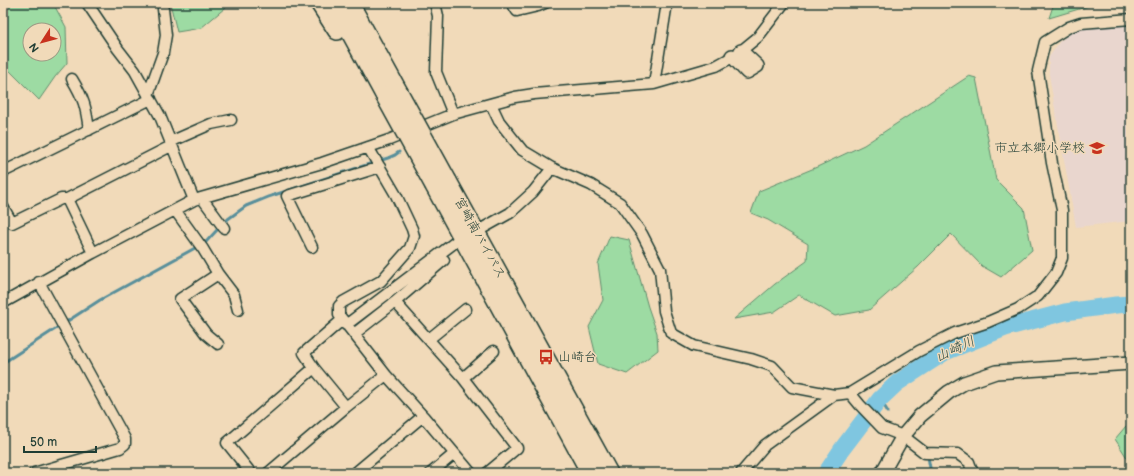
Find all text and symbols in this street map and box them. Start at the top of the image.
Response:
north arrow [22,22,62,62]
text: N [27,40,42,55]
school or university icon: 市立本郷小学校 [1088,139,1106,157]
place label: 市立本郷小学校 [994,140,1085,156]
street label: 宮崎南バイパス [451,194,509,282]
water label: 山崎川 [932,332,978,366]
bus stop icon: 山崎台 [537,348,555,366]
place label: 山崎台 [558,349,597,365]
scale bar [24,428,96,454]
text: 50 m [30,435,57,450]

